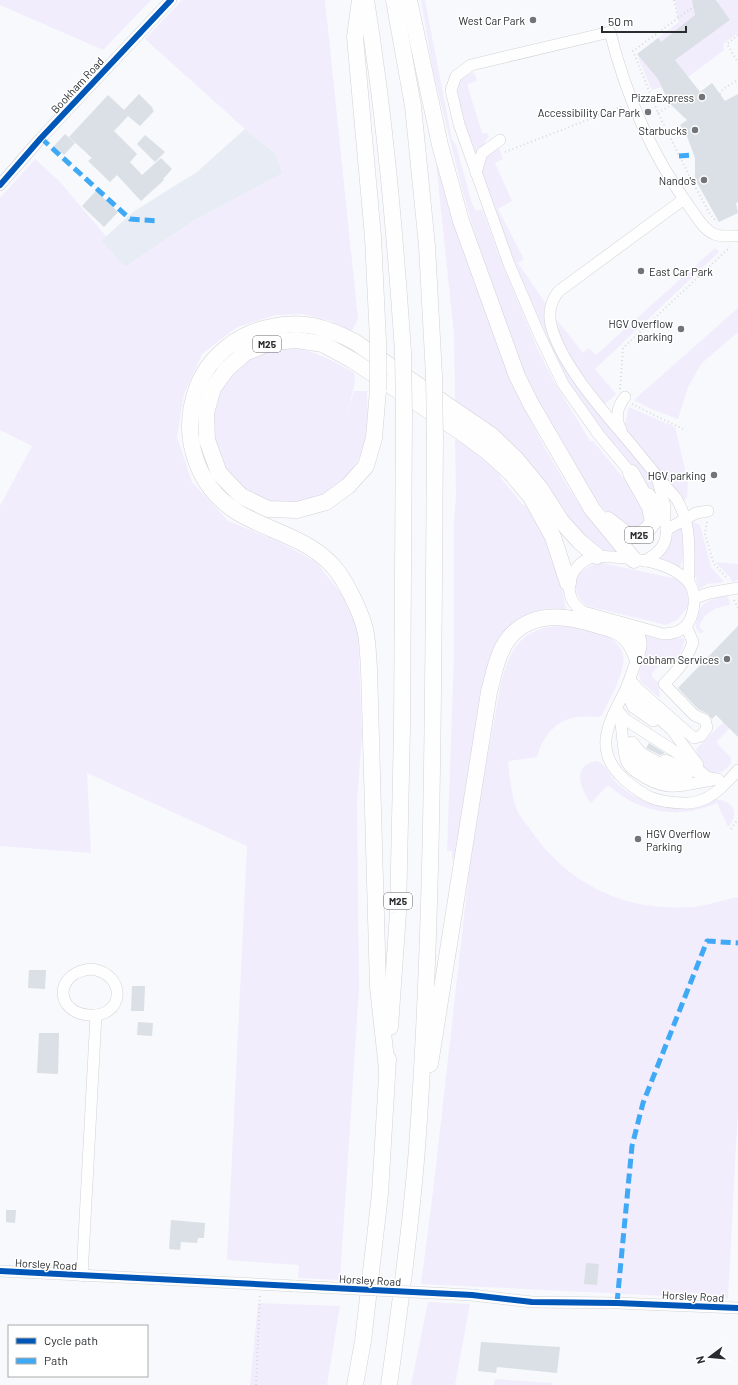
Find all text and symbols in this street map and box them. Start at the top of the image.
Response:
scale bar [602,8,686,34]
place label: West Car Park [459,14,525,27]
text: 50 m [608,14,633,28]
marker: West Car Park [528,15,538,25]
street label: Bookham Road [48,54,106,116]
place label: PizzaExpress [631,91,694,104]
marker: PizzaExpress [697,92,707,102]
place label: Accessibility Car Park [538,106,640,119]
marker: Accessibility Car Park [643,107,653,117]
place label: Starbucks [639,124,687,137]
marker: Starbucks [690,125,700,135]
place label: Nando's [659,174,696,187]
marker: Nando's [699,175,709,185]
place label: East Car Park [649,265,713,278]
marker: East Car Park [636,266,646,276]
place label: HGV Overflow parking [609,317,673,343]
marker: HGV Overflow parking [676,324,686,334]
road number: M25 [253,336,281,352]
place label: HGV parking [648,469,706,482]
marker: HGV parking [709,470,719,480]
road number: M25 [625,527,653,543]
place label: Cobham Services [636,653,719,666]
marker: Cobham Services [722,654,732,664]
place label: HGV Overflow Parking [646,827,711,853]
marker: HGV Overflow Parking [633,834,643,844]
road number: M25 [384,893,412,909]
street label: Horsley Road [15,1256,77,1272]
street label: Horsley Road [339,1272,401,1288]
street label: Horsley Road [662,1288,724,1304]
legend [8,1325,148,1377]
text: Cycle path [44,1333,98,1347]
north arrow [690,1337,730,1377]
text: Path [44,1353,68,1367]
text: N [693,1355,707,1365]

